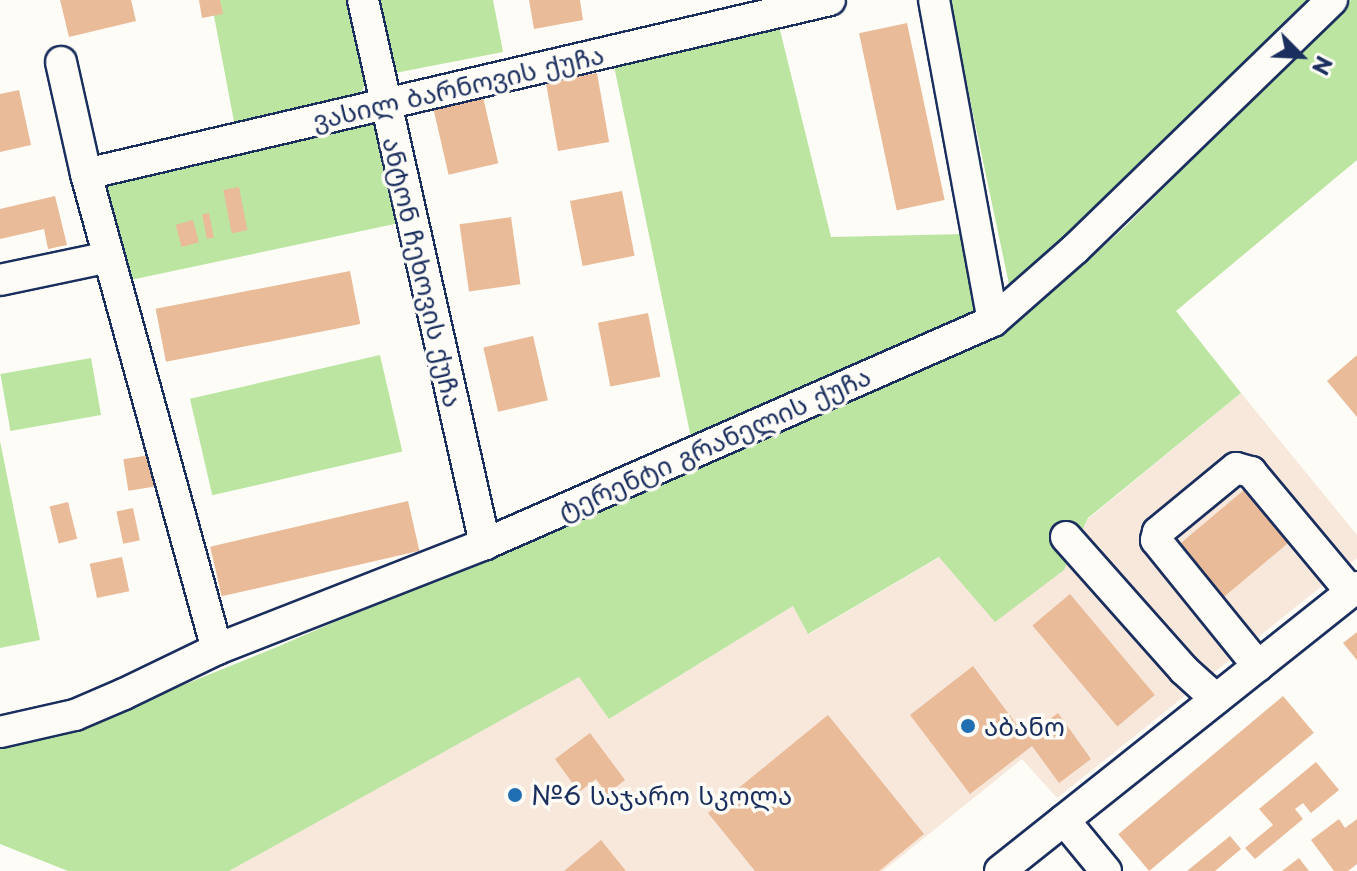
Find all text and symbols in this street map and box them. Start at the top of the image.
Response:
north arrow [1261,16,1341,96]
street label: ვასილ ბარნოვის ქუჩა [309,38,607,136]
text: N [1305,51,1342,81]
street label: ანტონ ჩეხოვის ქუჩა [377,134,469,410]
street label: ტერენტი გრანელის ქუჩა [553,360,875,526]
place label: აბანო [984,710,1065,742]
marker: აბანო [959,717,977,735]
place label: №6 საჯარო სკოლა [531,779,792,811]
marker: №6 საჯარო სკოლა [506,786,524,804]

